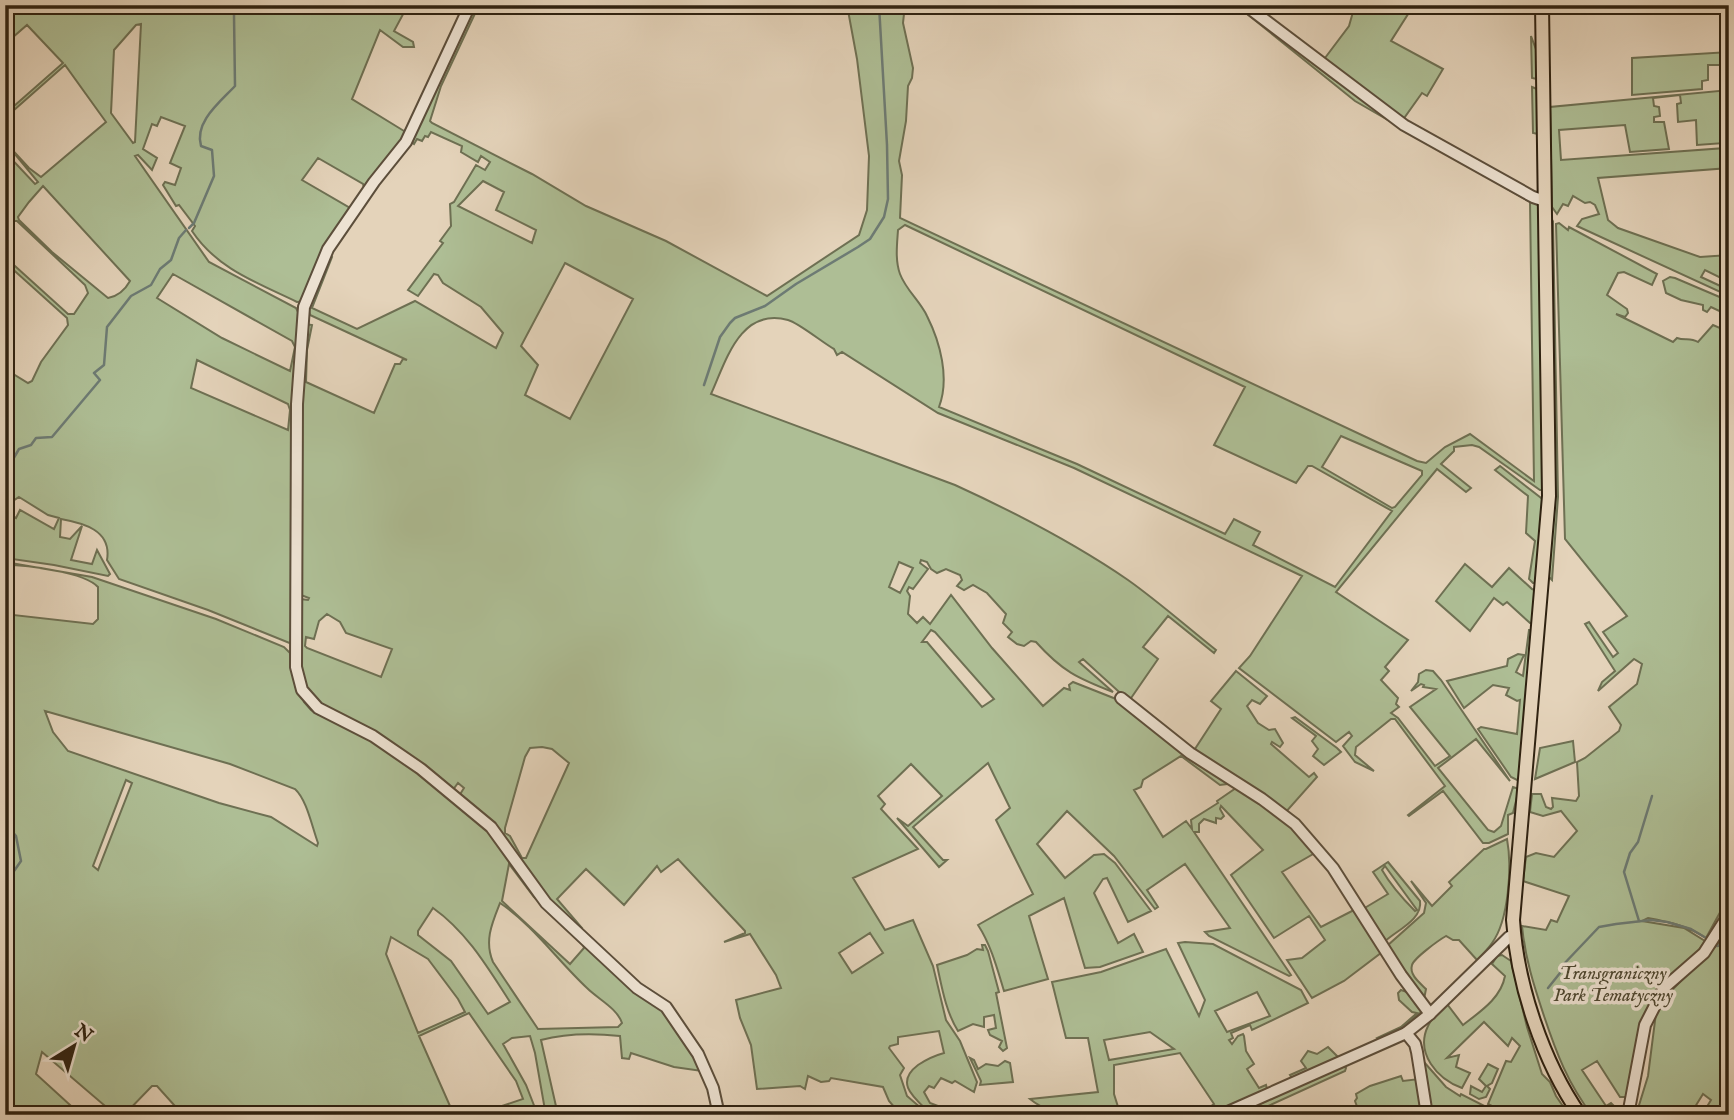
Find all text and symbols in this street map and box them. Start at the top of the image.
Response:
park label: Transgraniczny Park Tematyczny [1553,962,1674,1008]
north arrow [38,1012,108,1082]
text: N [68,1019,97,1049]

